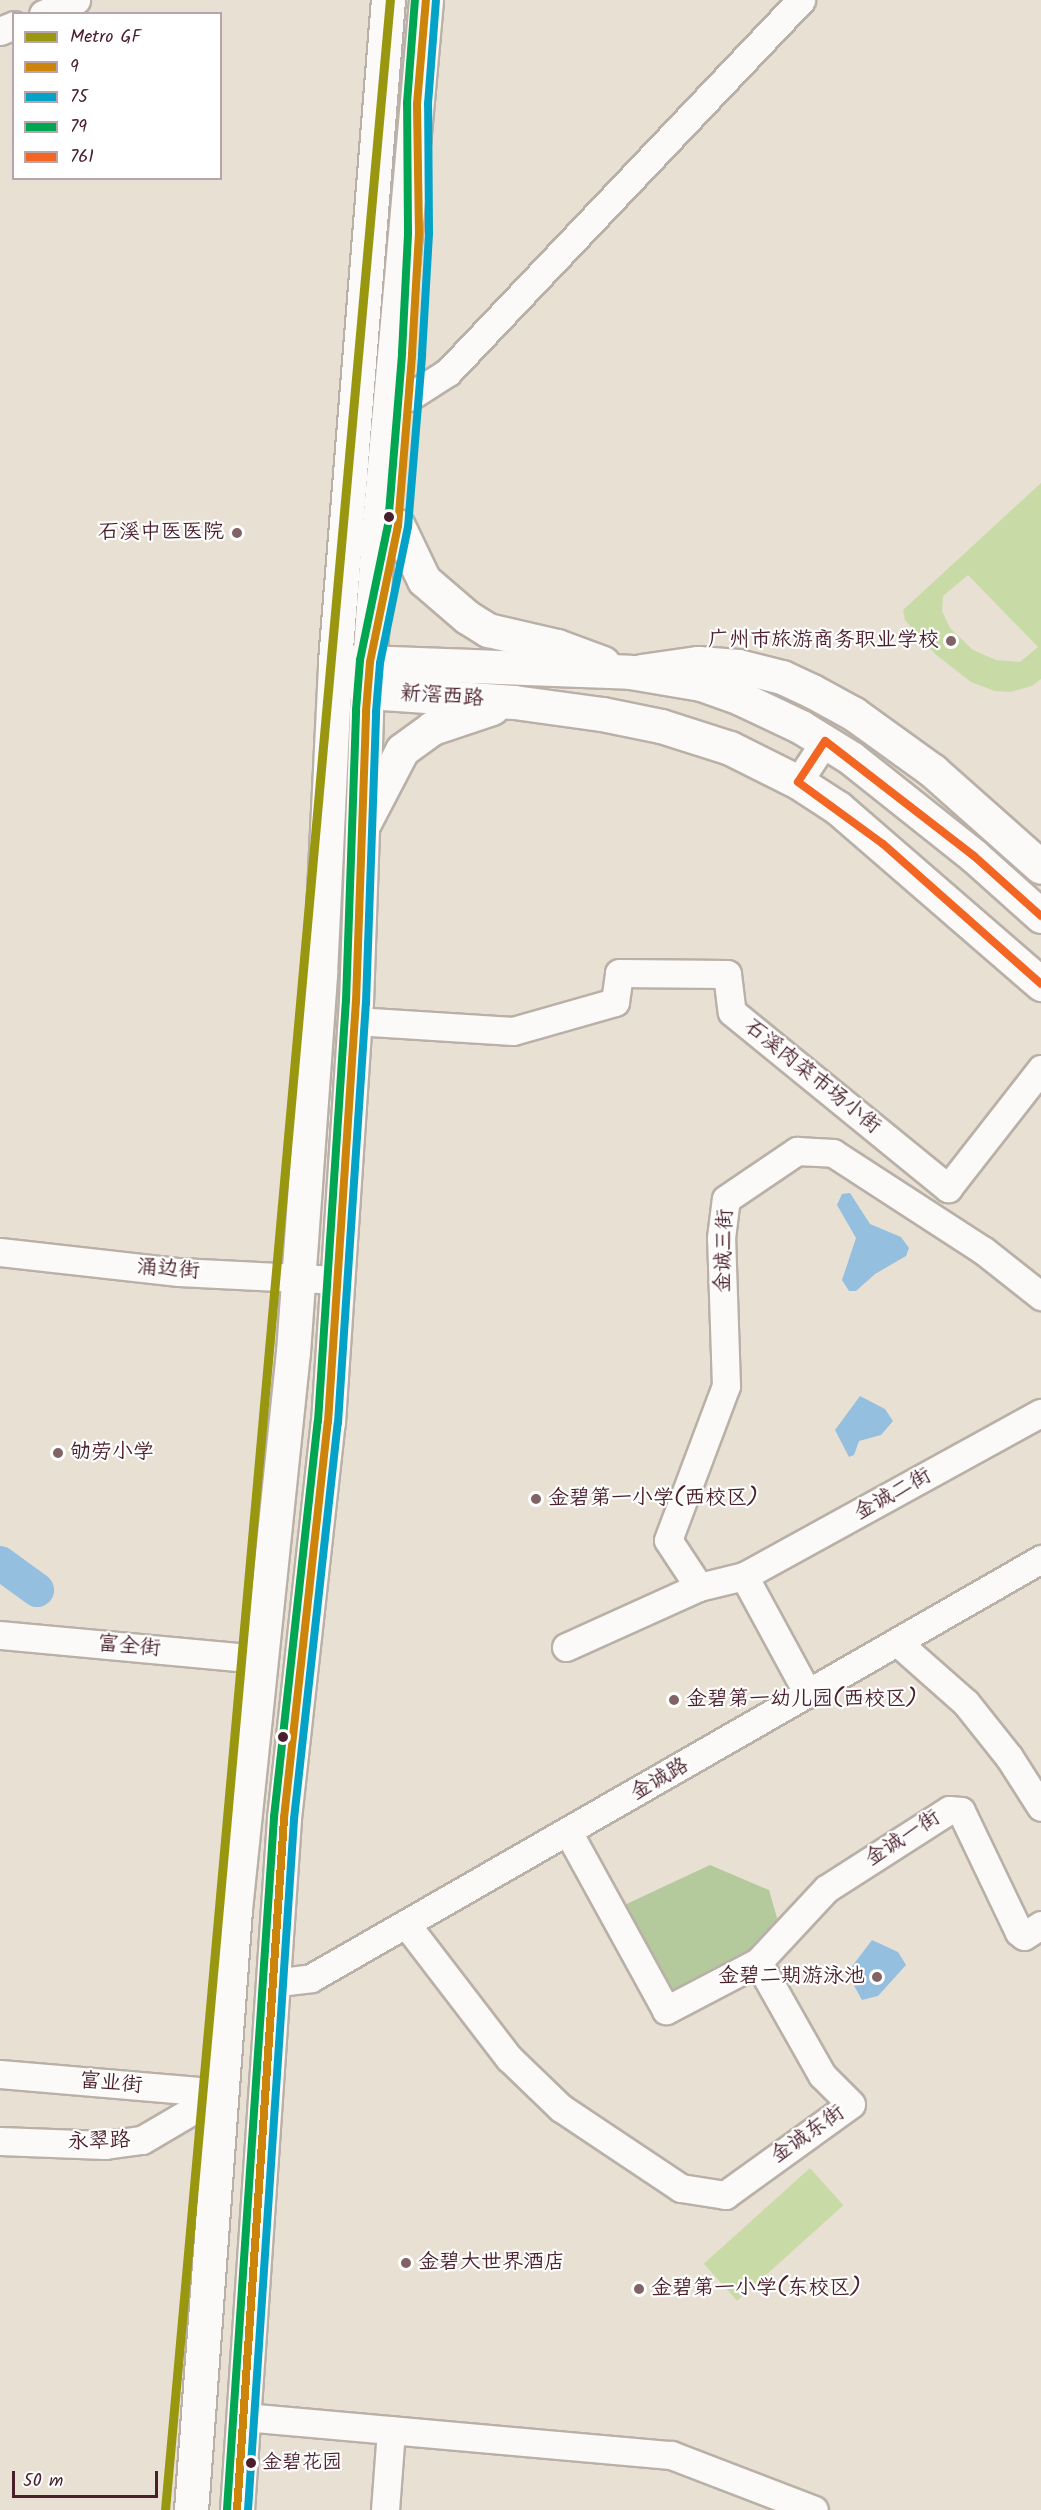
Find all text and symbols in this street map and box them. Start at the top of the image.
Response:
legend [12,12,222,180]
text: Metro GF [70,23,141,52]
text: 9 [70,53,79,82]
text: 75 [70,83,88,112]
text: 79 [70,113,87,142]
text: 761 [70,143,94,172]
unlabelled marker [383,511,395,523]
place label: 石溪中医医院 [98,520,224,546]
marker: 石溪中医医院 [228,524,246,542]
place label: 广州市旅游商务职业学校 [708,628,939,654]
marker: 广州市旅游商务职业学校 [944,634,958,648]
street label: 新滘西路 [399,682,485,712]
street label: 石溪肉菜市场小街 [739,1014,885,1140]
street label: 金诚三街 [711,1209,739,1293]
street label: 涌边街 [136,1255,200,1285]
place label: 劬劳小学 [70,1440,154,1466]
marker: 劬劳小学 [51,1446,65,1460]
street label: 金诚二街 [850,1464,936,1526]
place label: 金碧第一小学(西校区) [548,1486,758,1512]
marker: 金碧第一小学(西校区) [529,1492,543,1506]
street label: 富全街 [97,1632,161,1662]
place label: 金碧第一幼儿园(西校区) [686,1687,917,1713]
marker: 金碧第一幼儿园(西校区) [667,1693,681,1707]
unlabelled marker [277,1731,289,1743]
street label: 金诚路 [626,1753,694,1807]
street label: 金诚一街 [861,1806,945,1872]
place label: 金碧二期游泳池 [718,1964,865,1990]
marker: 金碧二期游泳池 [870,1970,884,1984]
street label: 富业街 [79,2069,143,2099]
street label: 金诚东街 [766,2101,850,2169]
street label: 永翠路 [67,2128,131,2156]
place label: 金碧大世界酒店 [418,2250,565,2276]
marker: 金碧大世界酒店 [399,2256,413,2270]
place label: 金碧第一小学(东校区) [651,2276,861,2302]
marker: 金碧第一小学(东校区) [632,2282,646,2296]
place label: 金碧花园 [262,2451,342,2475]
marker: 金碧花园 [245,2457,257,2469]
scale bar [15,2459,160,2497]
text: 50 m [23,2467,63,2496]

